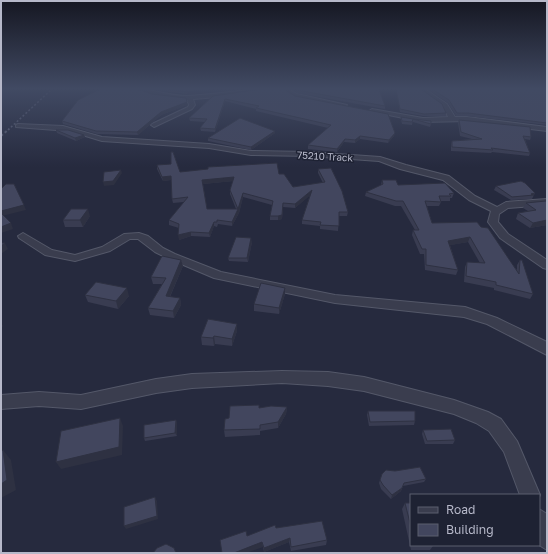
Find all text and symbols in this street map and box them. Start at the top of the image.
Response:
street label: 75210 Track [297,149,354,163]
legend [410,494,540,546]
text: Road [446,502,475,517]
text: Building [446,522,494,537]

